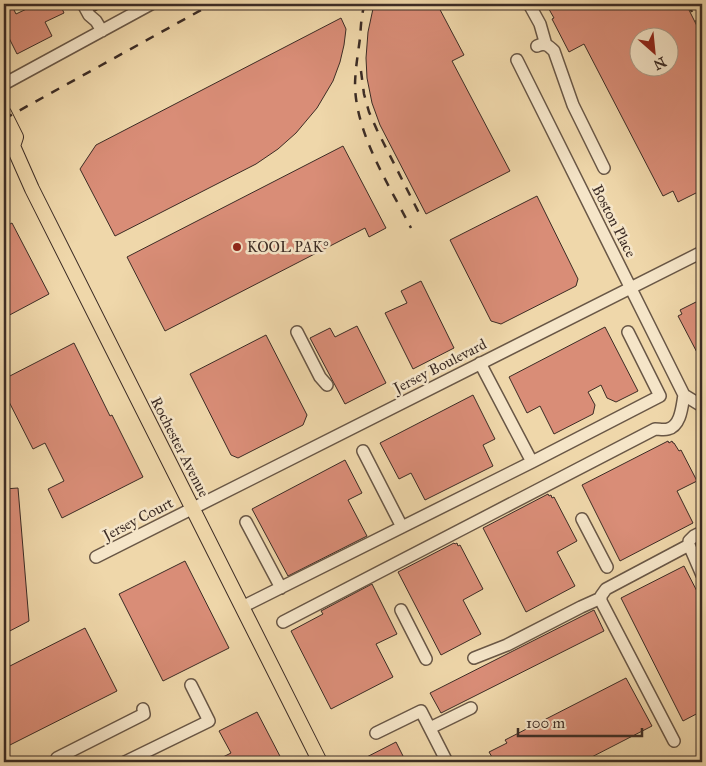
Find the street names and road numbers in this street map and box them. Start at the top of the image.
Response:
street label: Boston Place [588,182,640,260]
street label: Jersey Boulevard [389,335,490,399]
street label: Rochester Avenue [147,394,213,500]
street label: Jersey Court [98,493,177,546]

